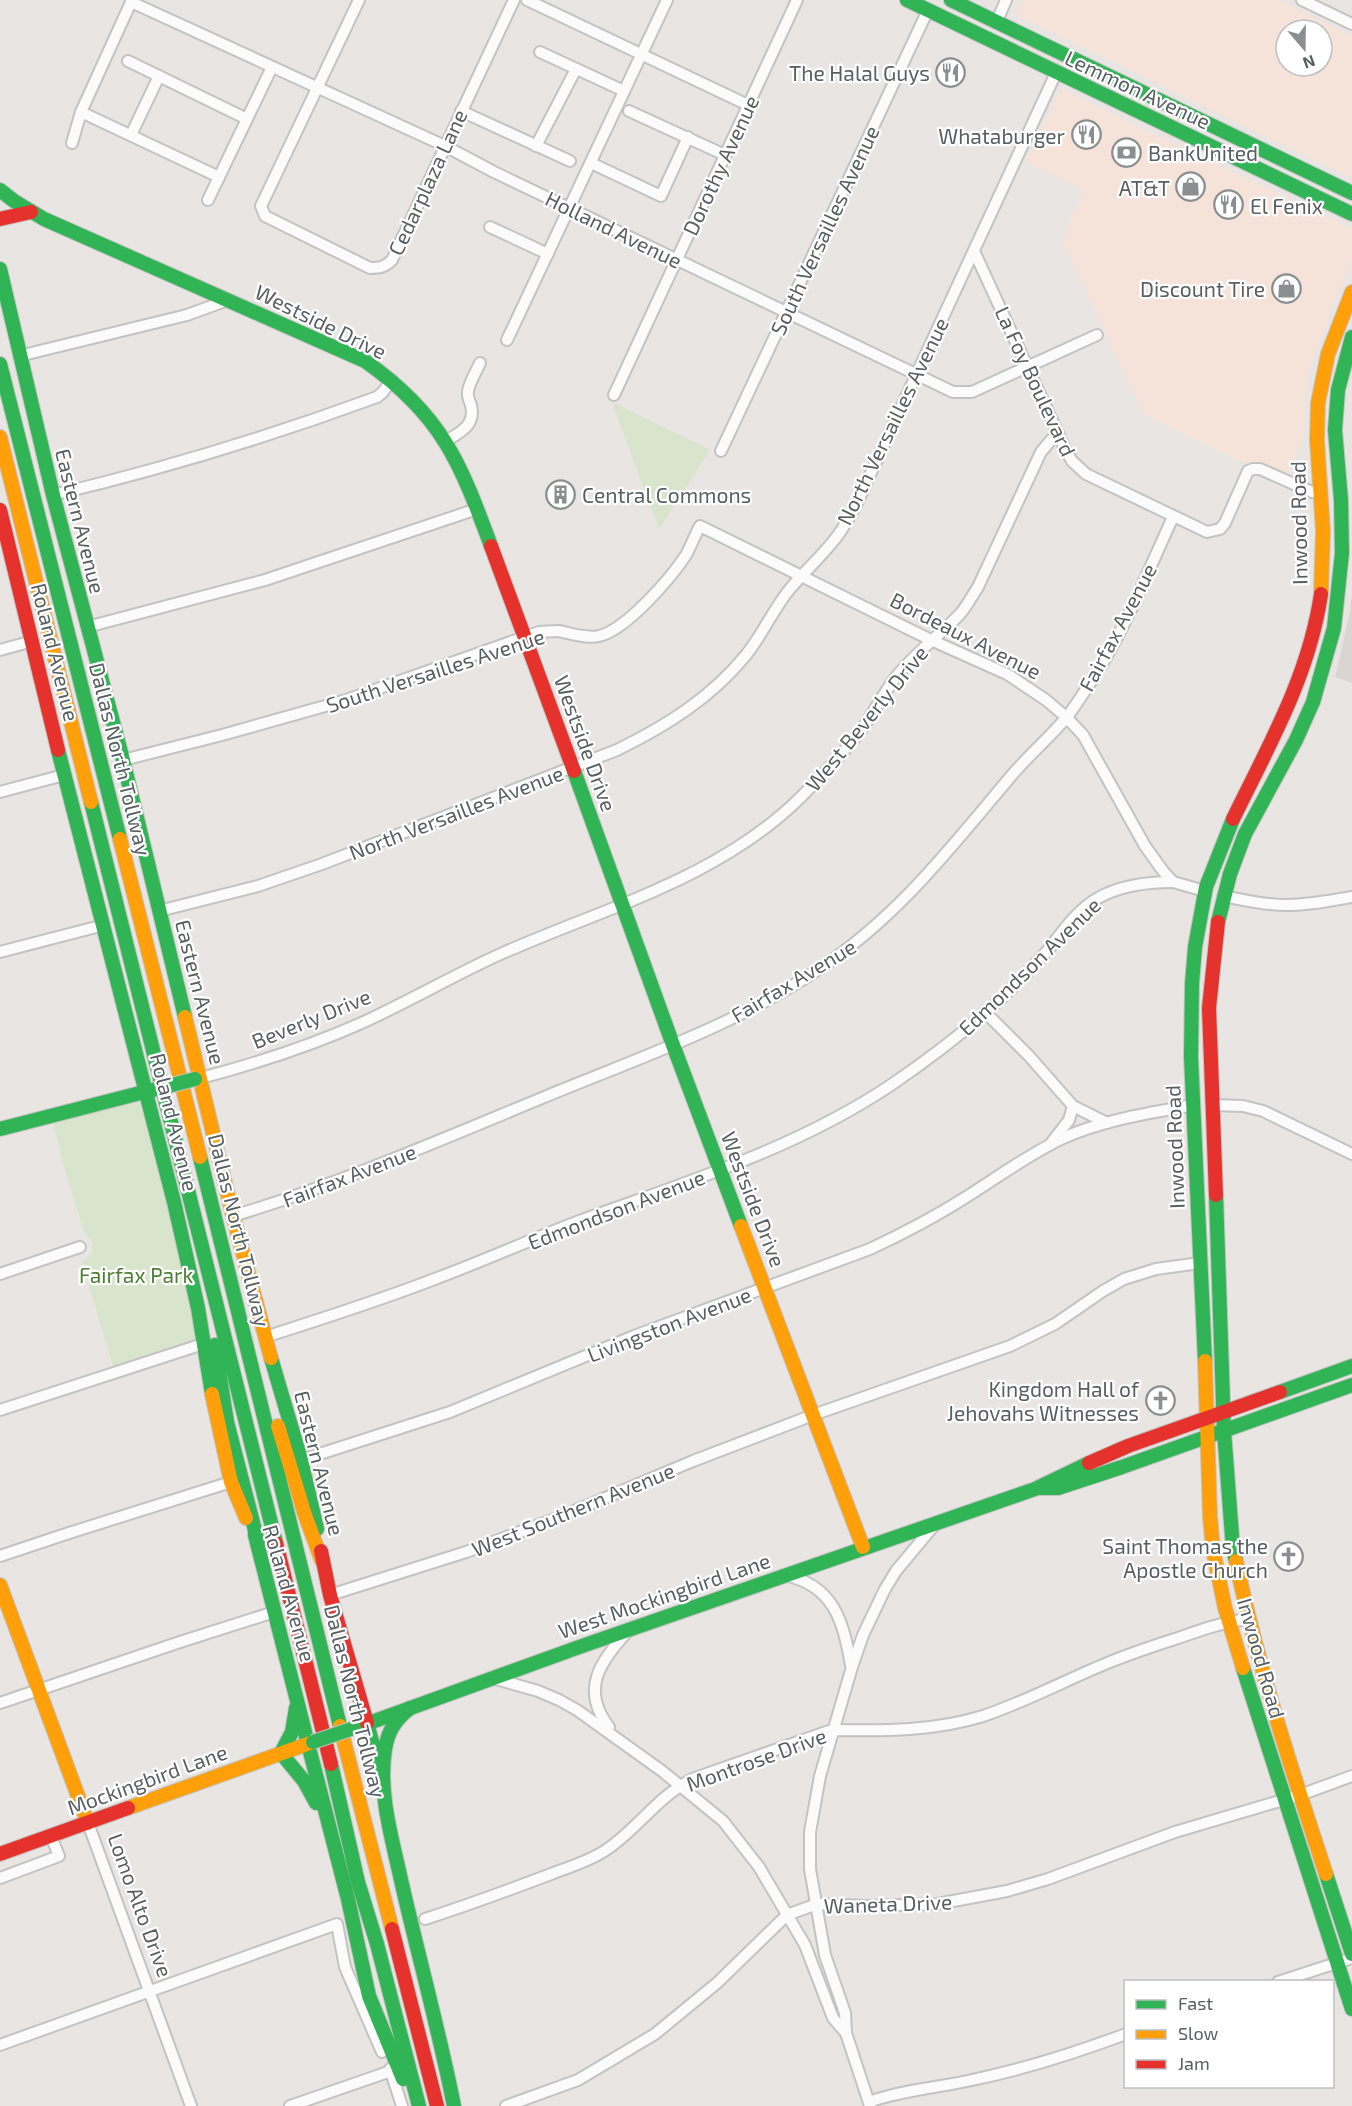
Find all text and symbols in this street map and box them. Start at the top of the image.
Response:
north arrow [1274,18,1334,78]
street label: Lemmon Avenue [1061,44,1215,134]
text: N [1301,52,1318,73]
restaurant icon: The Halal Guys [935,56,967,88]
place label: The Halal Guys [789,60,930,85]
street label: Dorothy Avenue [677,91,763,239]
street label: Cedarplaza Lane [382,105,472,259]
restaurant icon: Whataburger [1070,119,1102,151]
street label: South Versailles Avenue [764,121,884,339]
place label: Whataburger [938,123,1066,148]
bank icon: BankUnited [1111,136,1143,168]
place label: BankUnited [1148,140,1258,165]
shop icon: AT&T [1175,171,1207,203]
place label: AT&T [1119,175,1170,200]
street label: Holland Avenue [542,185,686,273]
restaurant icon: El Fenix [1213,189,1245,221]
place label: El Fenix [1250,193,1323,218]
shop icon: Discount Tire [1270,272,1302,304]
place label: Discount Tire [1140,276,1265,301]
street label: Westside Drive [251,278,391,364]
street label: La Foy Boulevard [990,302,1082,460]
street label: North Versailles Avenue [831,313,953,529]
street label: Eastern Avenue [51,446,111,596]
street label: Inwood Road [1284,461,1312,585]
building icon: Central Commons [545,478,577,510]
place label: Central Commons [582,482,751,507]
street label: Fairfax Avenue [1073,559,1161,695]
street label: Roland Avenue [27,580,85,724]
street label: Bordeaux Avenue [887,586,1045,684]
street label: South Versailles Avenue [323,623,547,717]
street label: West Beverly Drive [800,640,932,796]
street label: Dallas North Tollway [85,660,157,858]
street label: Westside Drive [550,671,622,815]
street label: North Versailles Avenue [345,760,567,864]
street label: Edmondson Avenue [953,892,1105,1040]
street label: Eastern Avenue [171,917,231,1067]
street label: Fairfax Avenue [726,933,860,1027]
street label: Beverly Drive [248,983,374,1053]
street label: Roland Avenue [146,1050,204,1194]
street label: Inwood Road [1159,1085,1189,1209]
street label: Westside Drive [717,1128,791,1270]
street label: Dallas North Tollway [204,1131,276,1329]
street label: Fairfax Avenue [279,1138,419,1212]
street label: Edmondson Avenue [524,1164,708,1254]
park label: Fairfax Park [79,1262,193,1287]
street label: Livingston Avenue [583,1281,755,1367]
place label: Kingdom Hall of Jehovahs Witnesses [947,1376,1140,1425]
church icon: Kingdom Hall of Jehovahs Witnesses [1144,1384,1176,1416]
street label: Eastern Avenue [290,1388,350,1538]
street label: West Southern Avenue [468,1457,678,1561]
street label: Roland Avenue [259,1522,321,1664]
place label: Saint Thomas the Apostle Church [1102,1533,1268,1582]
church icon: Saint Thomas the Apostle Church [1273,1541,1305,1573]
street label: West Mockingbird Lane [555,1547,773,1643]
street label: Inwood Road [1233,1595,1291,1721]
street label: Dallas North Tollway [320,1602,392,1800]
street label: Montrose Drive [683,1722,829,1796]
street label: Mockingbird Lane [64,1738,230,1820]
street label: Lomo Alto Drive [103,1830,179,1980]
street label: Waneta Drive [823,1888,953,1918]
legend [1124,1980,1334,2088]
text: Fast [1178,1992,1213,2014]
text: Slow [1178,2022,1219,2044]
text: Jam [1178,2052,1210,2074]

